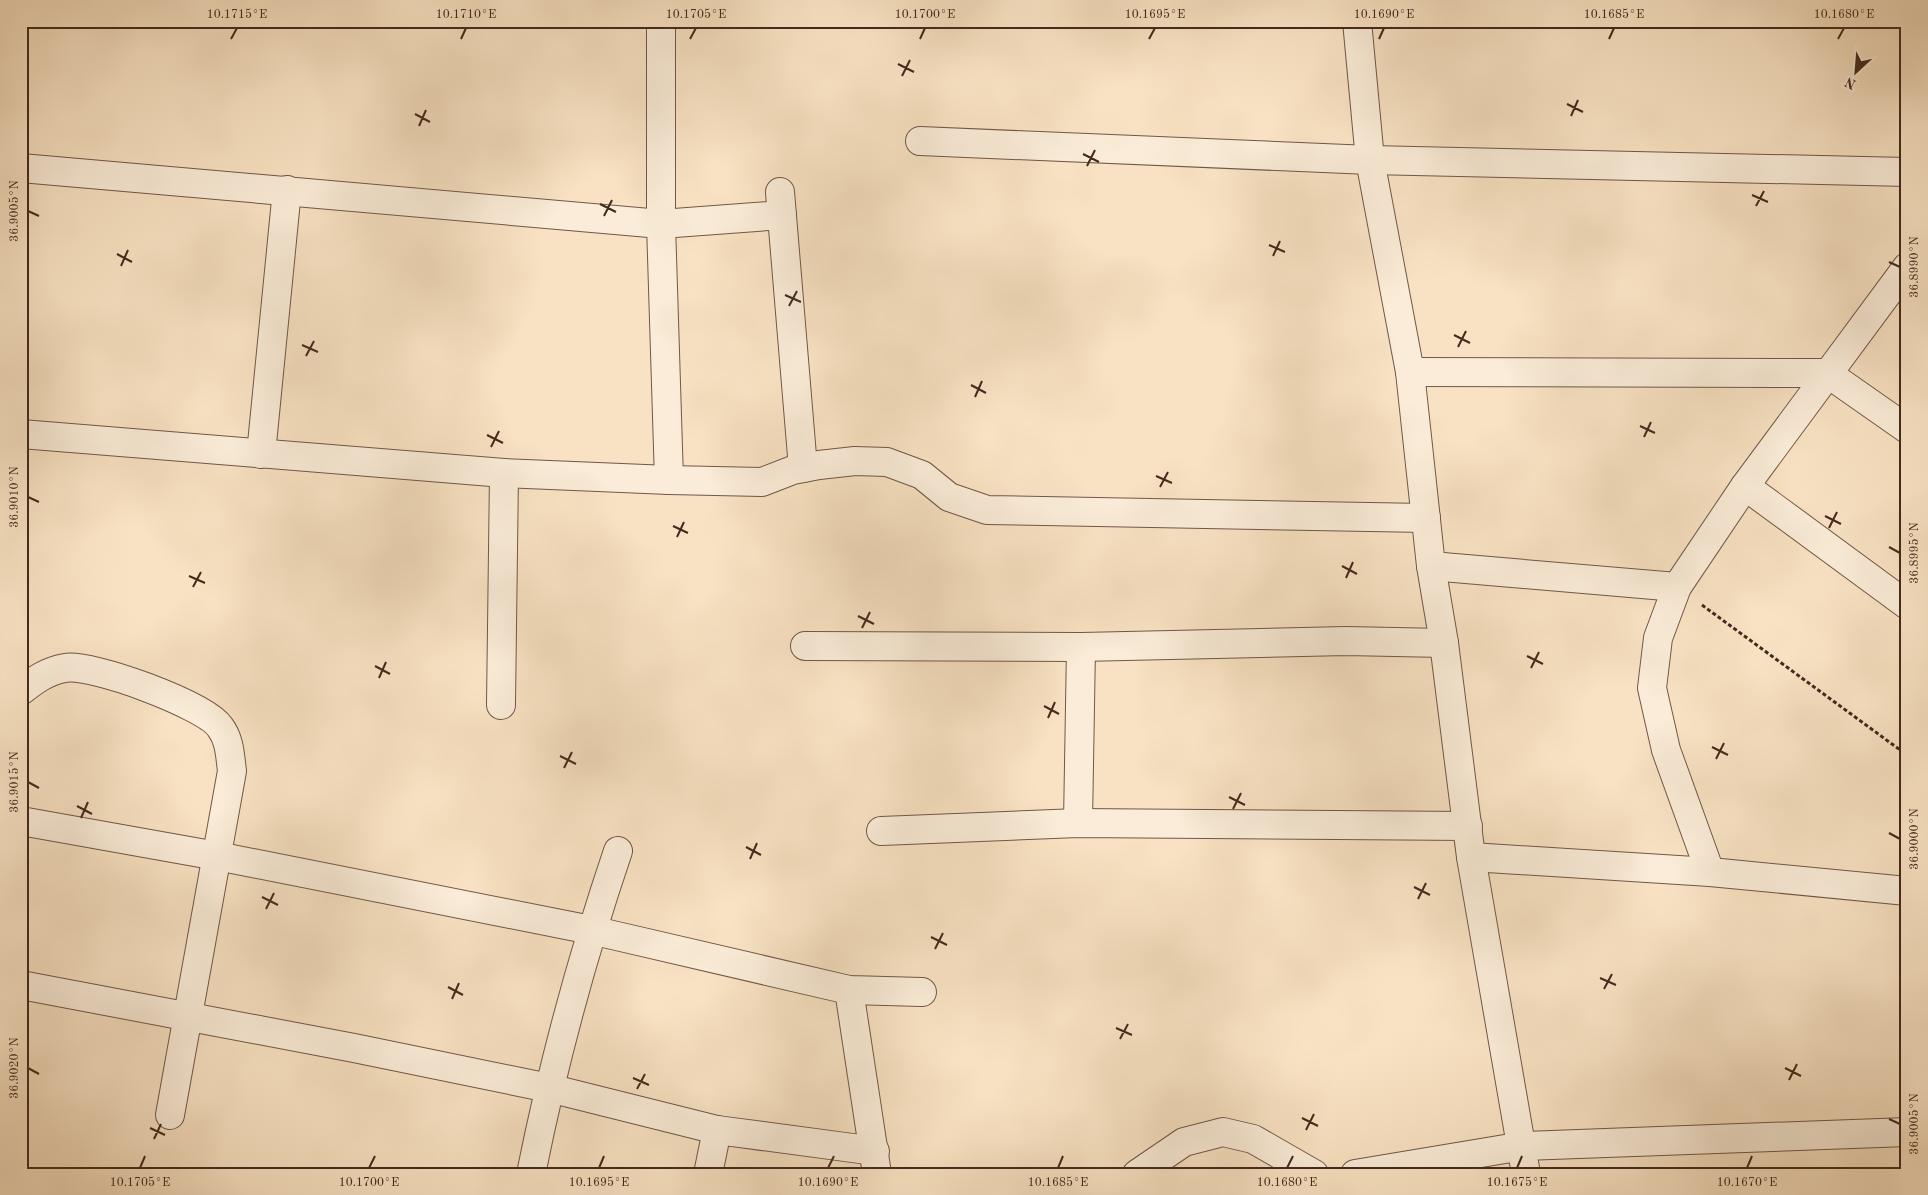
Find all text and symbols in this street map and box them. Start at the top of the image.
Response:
text: 10.1715°E [207,8,267,21]
text: 10.1705°E [666,8,726,21]
text: 10.1695°E [1125,8,1185,21]
text: 10.1685°E [1584,8,1644,21]
text: 10.1710°E [436,9,496,21]
text: 10.1700°E [895,9,955,21]
text: 10.1690°E [1354,9,1414,21]
text: 10.1680°E [1814,9,1874,21]
north arrow [1830,48,1880,98]
text: N [1843,74,1859,91]
text: 36.9005°N [8,180,21,242]
text: 36.8990°N [1909,236,1921,298]
text: 36.9010°N [9,466,21,528]
text: 36.8995°N [1908,522,1921,584]
text: 36.9015°N [8,751,21,813]
text: 36.9000°N [1909,808,1921,870]
text: 36.9020°N [9,1037,21,1099]
text: 36.9005°N [1908,1093,1921,1155]
text: 10.1705°E [110,1176,170,1189]
text: 10.1695°E [569,1176,629,1189]
text: 10.1685°E [1028,1176,1088,1189]
text: 10.1675°E [1487,1176,1547,1189]
text: 10.1700°E [339,1177,399,1189]
text: 10.1690°E [798,1177,858,1189]
text: 10.1680°E [1257,1177,1317,1189]
text: 10.1670°E [1717,1177,1777,1189]

